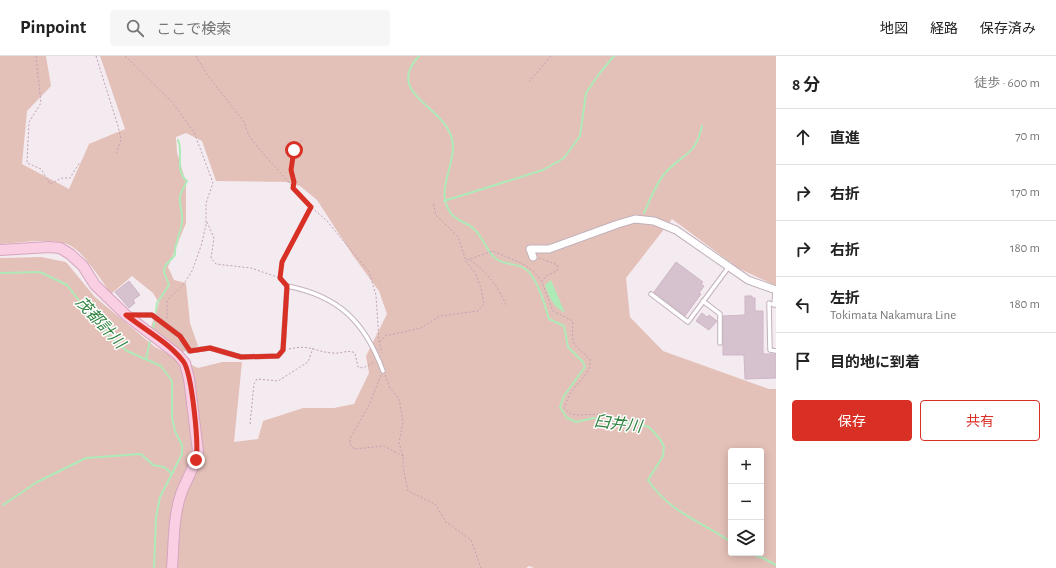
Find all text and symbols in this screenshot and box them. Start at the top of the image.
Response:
search box [110,10,390,46]
icon: search [124,17,146,39]
text: Pinpoint [20,18,86,37]
text: ここで検索 [156,22,231,37]
text: 地図 [880,22,908,36]
text: 経路 [930,22,958,36]
text: 保存済み [980,22,1036,36]
text: 8 分 [792,76,820,93]
text: 徒歩 · 600 m [974,77,1040,90]
icon: ahead [792,126,814,148]
text: 70 m [1015,130,1040,143]
text: 直進 [830,131,860,146]
route start [285,141,303,159]
icon: right [792,182,814,204]
text: 170 m [1011,186,1040,199]
text: 右折 [830,187,860,202]
icon: right [792,238,814,260]
text: 180 m [1010,242,1040,255]
text: 右折 [830,243,860,258]
text: 左折 [830,291,860,306]
water label: 茂都計川 [73,293,130,353]
icon: left [792,294,814,316]
text: 180 m [1010,298,1040,311]
text: Tokimata Nakamura Line [830,309,956,322]
icon: arrive [792,350,814,372]
text: 目的地に到着 [830,355,920,370]
button: 保存 [792,400,912,441]
button: 共有 [920,400,1040,441]
water label: 臼井川 [593,412,645,435]
map controls [728,448,764,556]
button: + [728,448,764,484]
route end [187,451,205,469]
button: − [728,484,764,520]
button: layers [728,520,764,556]

